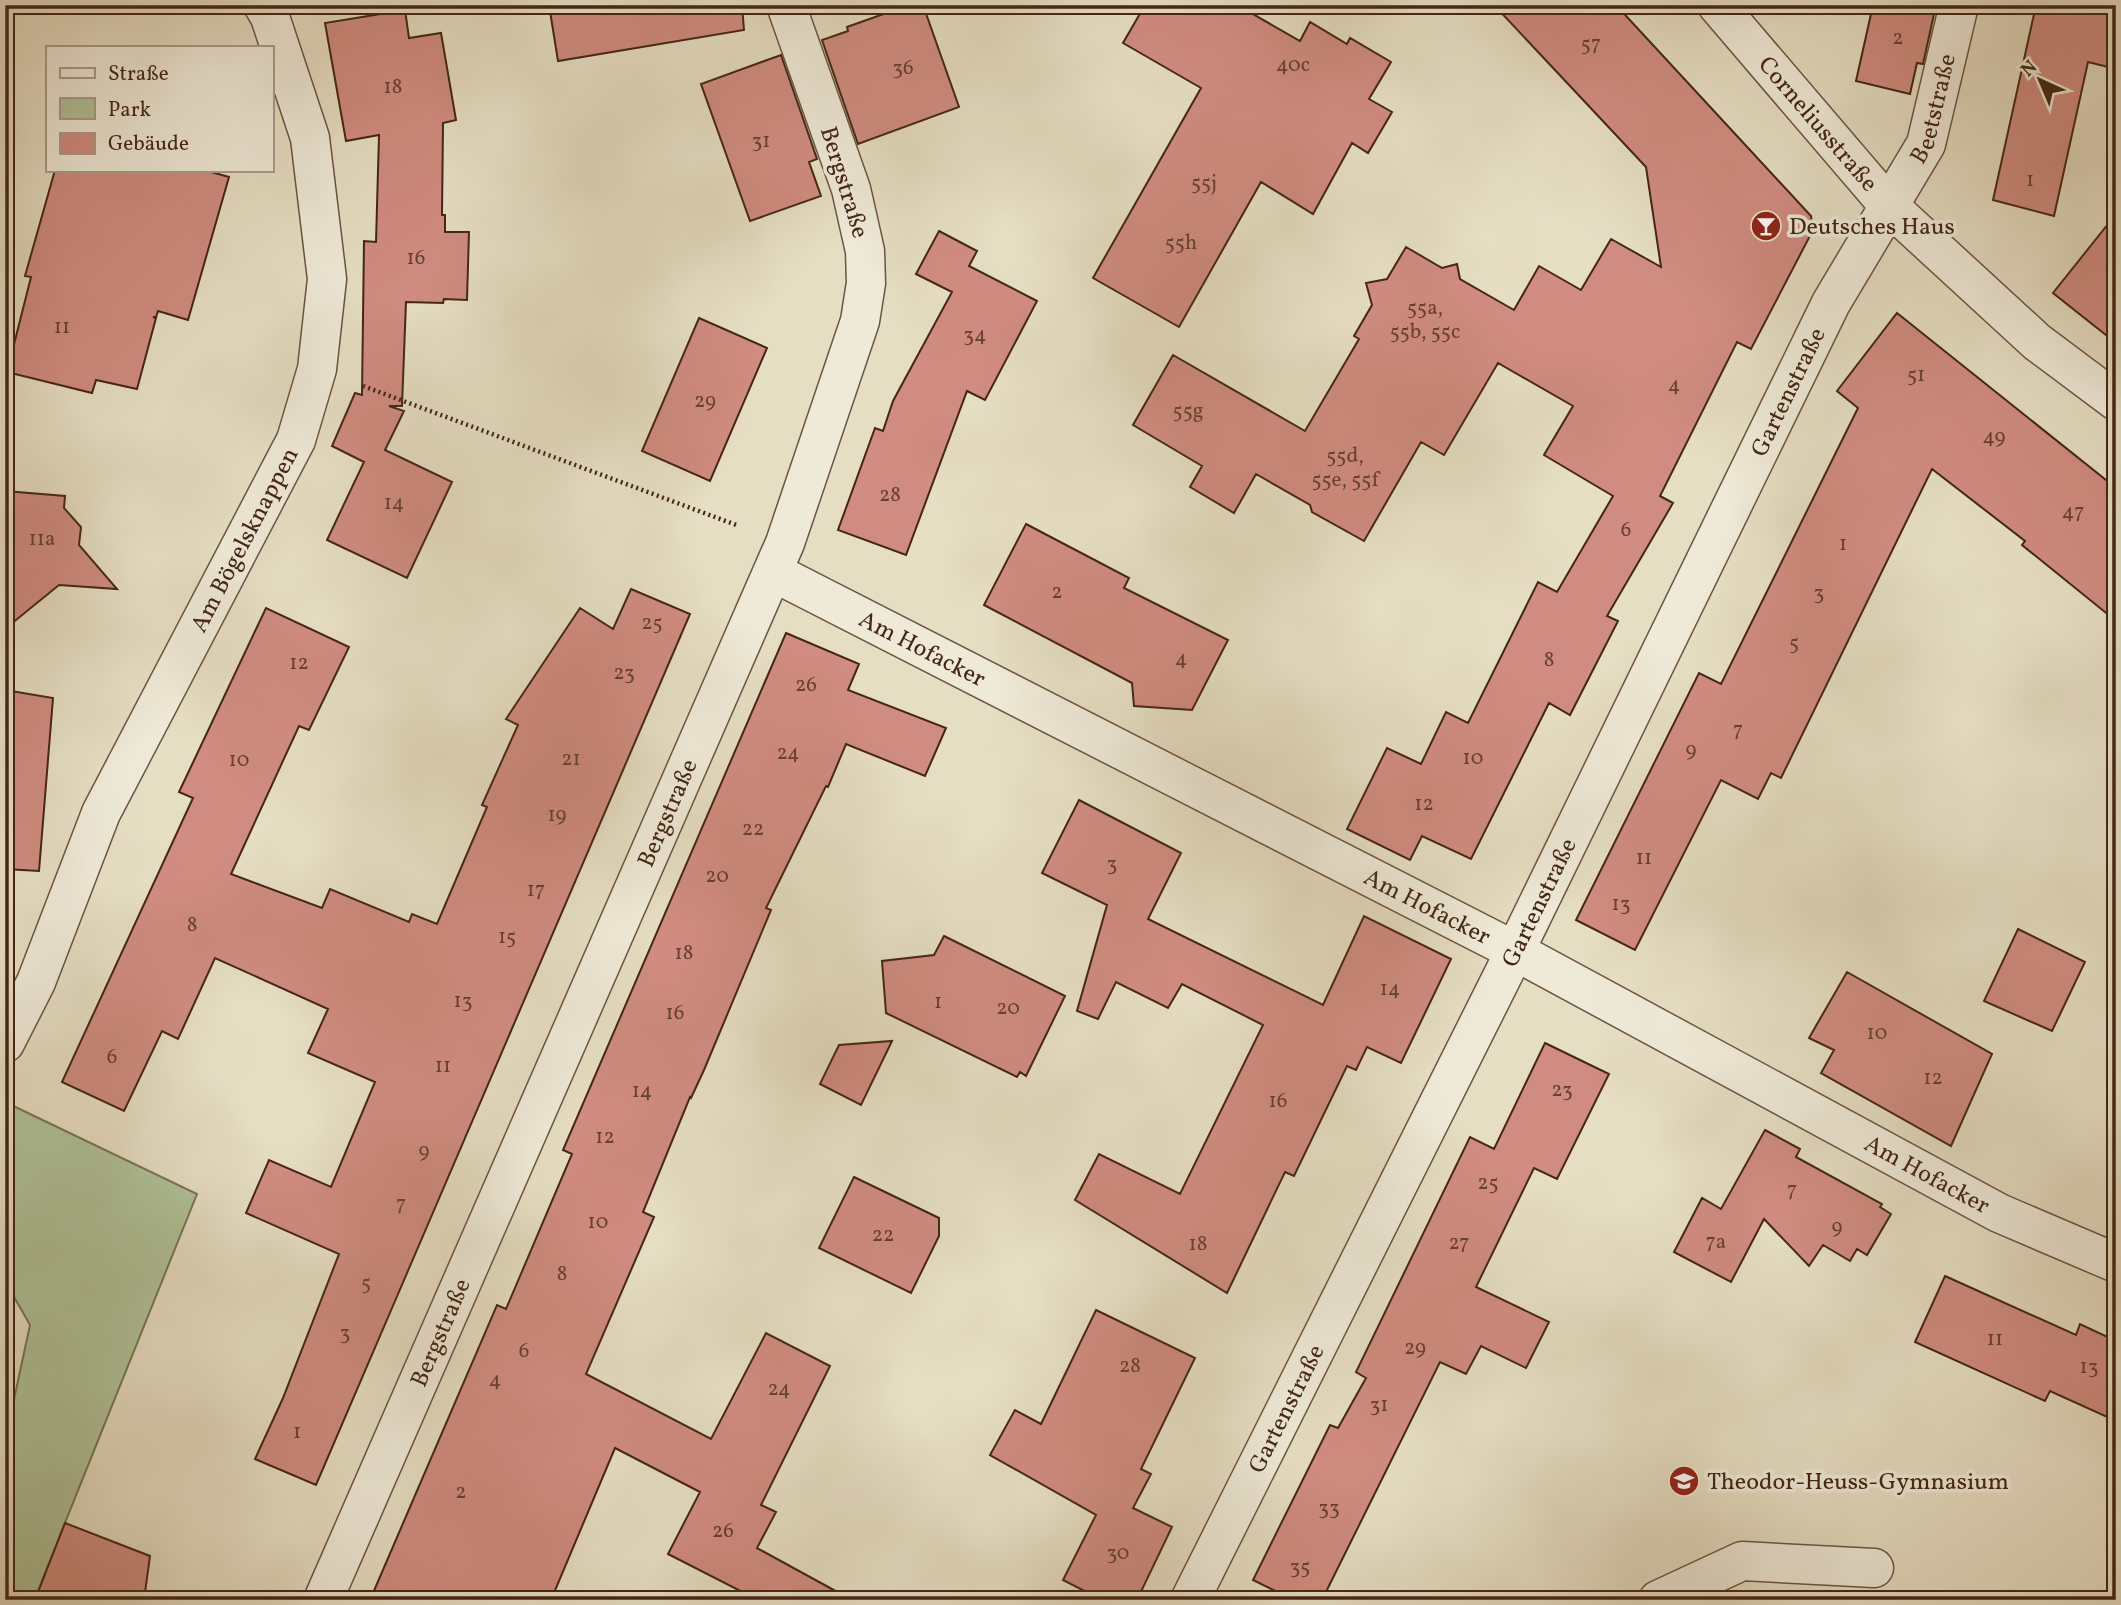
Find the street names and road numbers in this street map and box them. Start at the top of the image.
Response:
street label: Corneliusstraße [1749,50,1885,200]
street label: Beetstraße [1903,51,1966,171]
street label: Bergstraße [810,123,876,243]
street label: Gartenstraße [1744,322,1835,463]
street label: Am Bögelsknappen [183,442,308,639]
street label: Am Hofacker [852,604,991,697]
street label: Bergstraße [630,754,707,873]
street label: Gartenstraße [1495,833,1586,974]
street label: Am Hofacker [1357,862,1496,955]
street label: Am Hofacker [1857,1128,1995,1224]
street label: Bergstraße [403,1274,480,1393]
street label: Gartenstraße [1241,1339,1334,1480]

